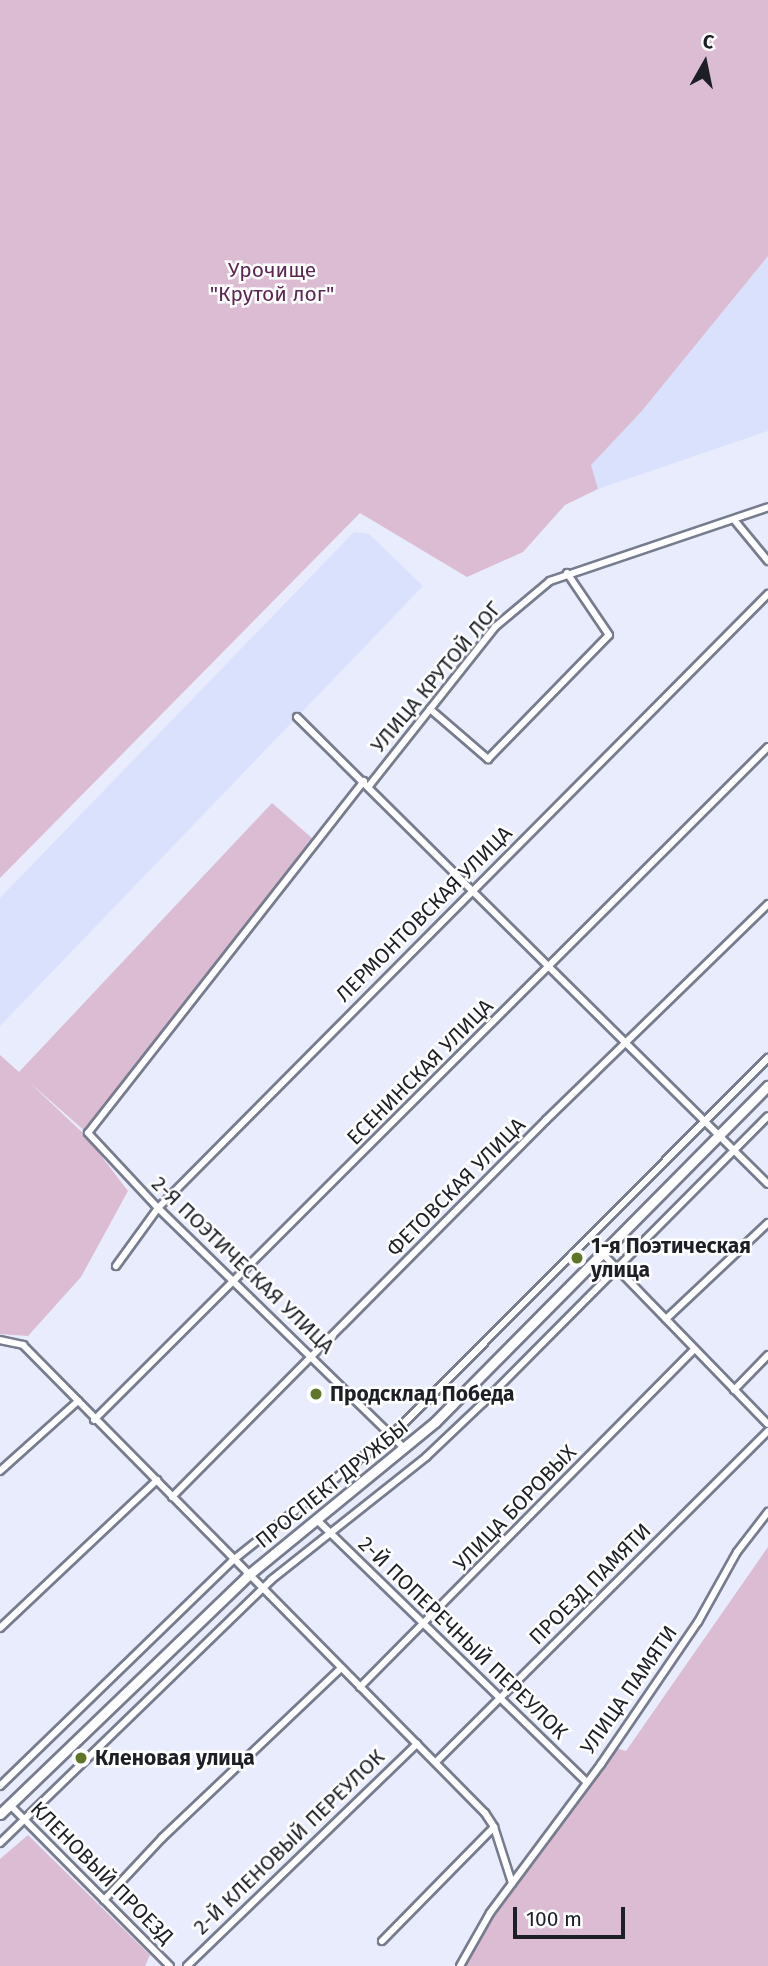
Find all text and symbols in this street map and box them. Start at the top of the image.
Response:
north arrow [670,28,740,98]
text: С [701,30,716,54]
park label: Урочище "Крутой лог" [210,257,334,307]
street label: УЛИЦА КРУТОЙ ЛОГ [365,596,507,758]
street label: ЛЕРМОНТОВСКАЯ УЛИЦА [331,821,517,1007]
street label: ЕСЕНИНСКАЯ УЛИЦА [342,994,498,1150]
street label: ФЕТОВСКАЯ УЛИЦА [382,1113,530,1261]
street label: 2-Я ПОЭТИЧЕСКАЯ УЛИЦА [146,1171,340,1359]
place label: 1-я Поэтическая улица [591,1233,751,1283]
marker: 1-я Поэтическая улица [569,1250,585,1266]
place label: Продсклад Победа [330,1381,515,1407]
marker: Продсклад Победа [308,1386,324,1402]
street label: ПРОСПЕКТ ДРУЖБЫ [250,1415,414,1553]
street label: УЛИЦА БОРОВЫХ [449,1440,581,1576]
street label: ПРОЕЗД ПАМЯТИ [524,1518,656,1650]
street label: 2-Й ПОПЕРЕЧНЫЙ ПЕРЕУЛОК [353,1531,573,1745]
street label: УЛИЦА ПАМЯТИ [575,1621,683,1759]
street label: 2-Й КЛЕНОВЫЙ ПЕРЕУЛОК [188,1744,390,1940]
place label: Кленовая улица [95,1745,255,1771]
marker: Кленовая улица [73,1750,89,1766]
street label: КЛЕНОВЫЙ ПРОЕЗД [25,1796,179,1950]
scale bar [516,1892,628,1936]
text: 100 m [526,1906,582,1932]

